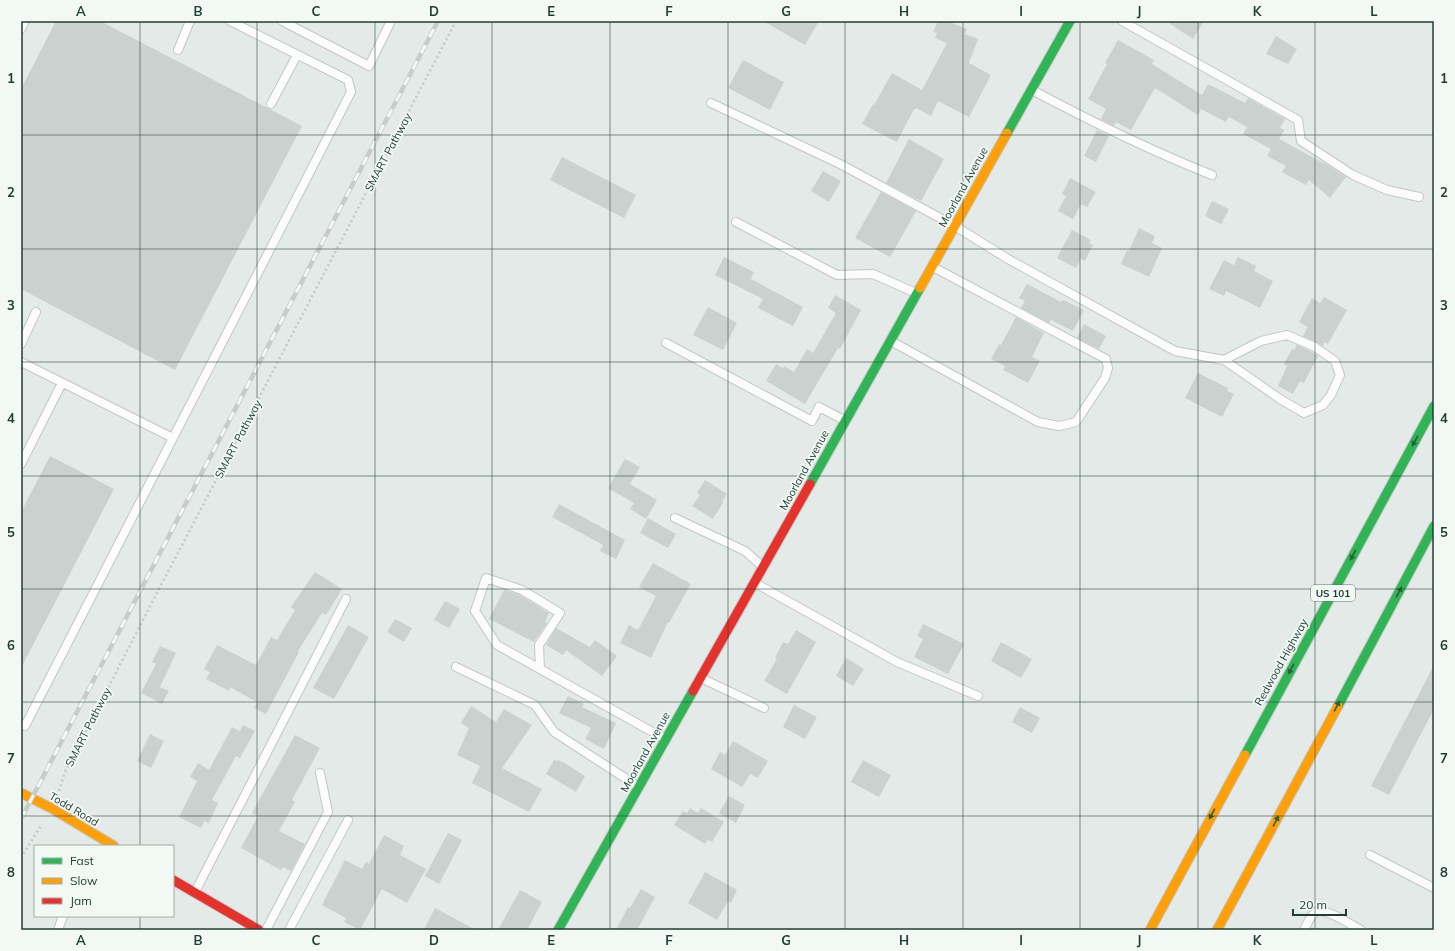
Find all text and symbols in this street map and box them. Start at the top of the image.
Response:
text: A [76,3,86,19]
text: B [194,3,203,19]
text: C [312,3,321,19]
text: D [429,3,439,19]
text: E [547,3,555,19]
text: F [665,3,673,19]
text: G [781,3,791,19]
text: H [899,3,909,19]
text: I [1019,3,1023,19]
text: J [1137,3,1141,19]
text: K [1253,3,1263,19]
text: L [1370,3,1378,19]
text: 1 [7,70,15,86]
text: 1 [1440,70,1448,86]
street label: SMART Pathway [361,110,415,194]
street label: Moorland Avenue [935,144,991,230]
text: 2 [7,184,15,200]
text: 2 [1440,184,1448,200]
text: 3 [7,297,15,313]
text: 3 [1440,297,1448,313]
street label: SMART Pathway [211,397,265,481]
text: 4 [7,410,15,426]
text: 4 [1440,410,1448,426]
street label: Moorland Avenue [776,427,832,513]
one-way arrow [1412,435,1419,446]
text: 5 [7,524,15,540]
text: 5 [1440,524,1448,540]
one-way arrow [1350,549,1357,561]
road number: US 101 [1311,585,1355,601]
one-way arrow [1396,586,1402,597]
street label: Redwood Highway [1251,616,1311,708]
text: 6 [7,637,15,653]
text: 6 [1440,637,1448,653]
one-way arrow [1288,663,1295,675]
street label: SMART Pathway [62,685,114,769]
one-way arrow [1334,700,1341,712]
street label: Moorland Avenue [617,709,673,795]
text: 7 [7,750,15,766]
text: 7 [1440,750,1448,766]
street label: Todd Road [47,789,101,829]
one-way arrow [1209,808,1216,820]
one-way arrow [1272,815,1279,826]
legend [34,845,174,917]
text: Fast [70,853,94,868]
text: 8 [7,864,15,880]
text: 8 [1440,864,1448,880]
text: Slow [70,873,98,888]
scale bar [1293,891,1346,917]
text: Jam [70,893,92,908]
text: 20 m [1299,897,1327,912]
text: A [76,932,86,948]
text: B [194,932,203,948]
text: C [312,932,321,948]
text: D [429,932,439,948]
text: E [547,932,555,948]
text: F [665,932,673,948]
text: G [781,932,791,948]
text: H [899,932,909,948]
text: I [1019,932,1023,948]
text: J [1137,932,1141,948]
text: K [1253,932,1263,948]
text: L [1370,932,1378,948]

